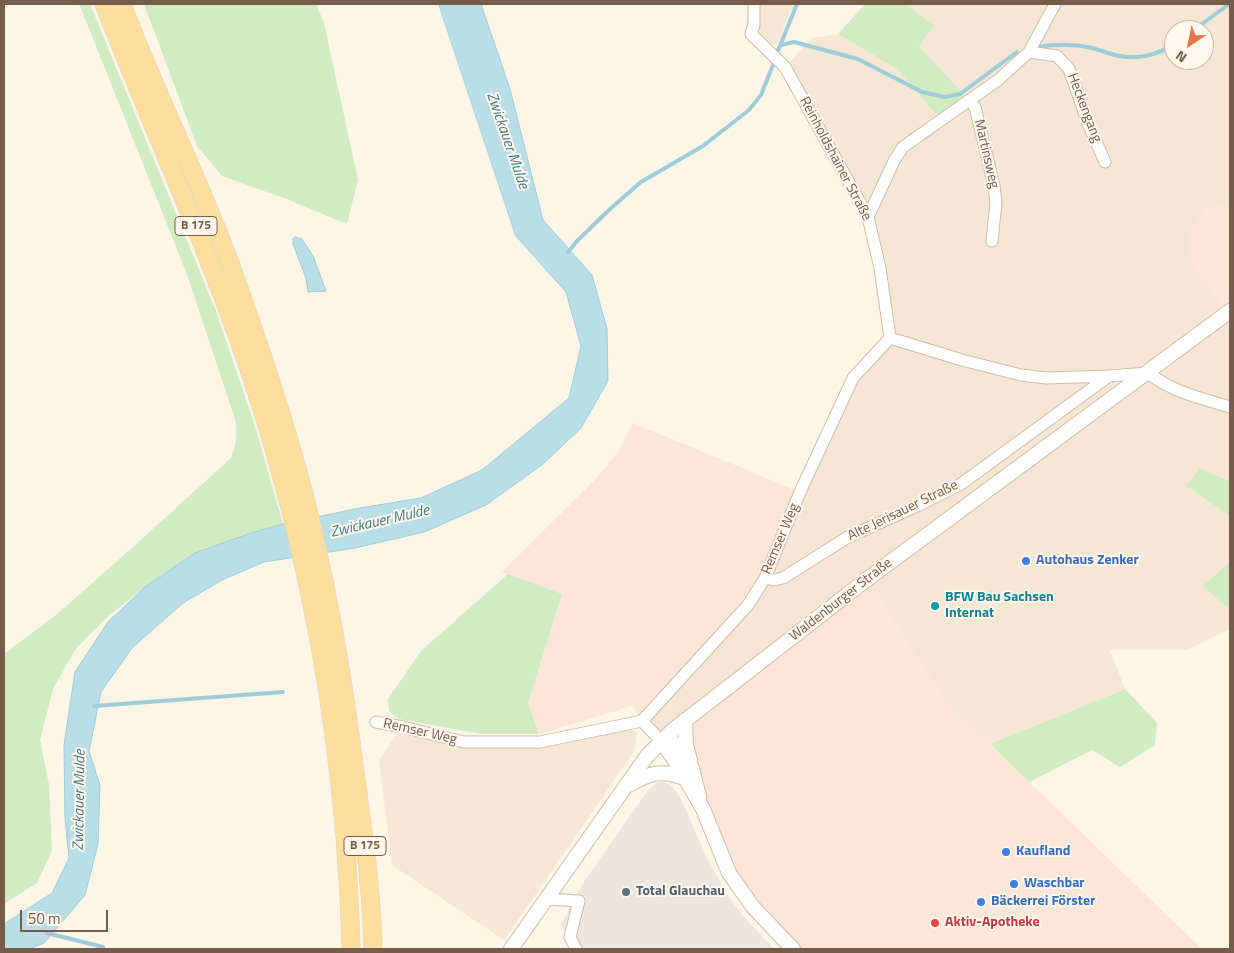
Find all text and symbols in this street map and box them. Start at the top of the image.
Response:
north arrow [1164,20,1214,70]
text: N [1171,46,1191,68]
street label: Heckengang [1063,71,1105,145]
water label: Zwickauer Mulde [482,90,532,192]
street label: Reinholdshainer Straße [795,94,875,224]
street label: Martinsweg [970,118,1002,190]
road number: B 175 [175,217,217,236]
street label: Alte Jerisauer Straße [845,477,961,545]
street label: Remser Weg [759,501,803,577]
water label: Zwickauer Mulde [329,502,431,542]
place label: Autohaus Zenker [1036,553,1139,569]
street label: Waldenburger Straße [786,555,896,645]
marker: Autohaus Zenker [1020,555,1032,567]
place label: BFW Bau Sachsen Internat [945,590,1054,622]
marker: BFW Bau Sachsen Internat [929,600,941,612]
street label: Remser Weg [381,715,459,749]
water label: Zwickauer Mulde [70,749,90,851]
road number: B 175 [344,836,386,856]
place label: Kaufland [1016,844,1070,860]
marker: Kaufland [1000,846,1012,858]
place label: Waschbar [1024,876,1085,892]
marker: Waschbar [1008,878,1020,890]
place label: Total Glauchau [636,884,725,900]
marker: Total Glauchau [620,886,632,898]
place label: Bäckerrei Förster [991,894,1095,910]
marker: Bäckerrei Förster [975,896,987,908]
scale bar [22,900,110,932]
text: 50 m [28,907,61,930]
place label: Aktiv-Apotheke [945,915,1040,931]
marker: Aktiv-Apotheke [929,917,941,929]

